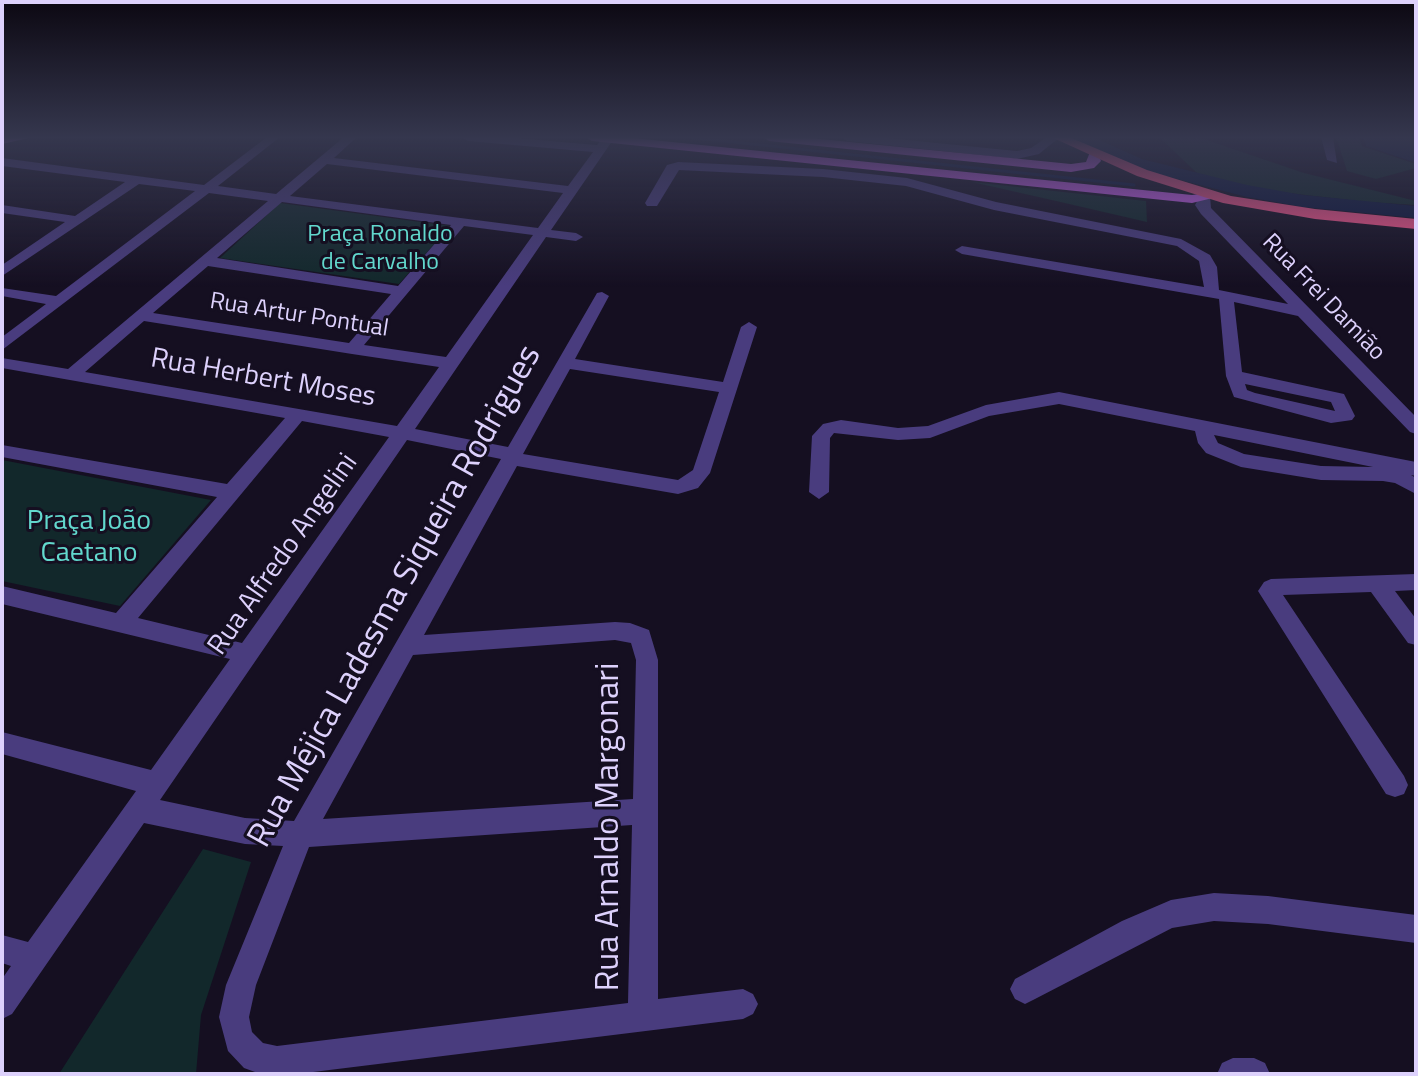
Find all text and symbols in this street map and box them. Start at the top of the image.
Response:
park label: Praça Ronaldo de Carvalho [307,221,453,277]
street label: Rua Frei Damião [1255,229,1391,367]
street label: Rua Artur Pontual [208,288,390,344]
street label: Rua Méjica Ladesma Siqueira Rodrigues [241,339,551,855]
street label: Rua Herbert Moses [148,343,378,415]
street label: Rua Alfredo Angelini [202,448,366,662]
park label: Praça João Caetano [27,505,151,571]
street label: Rua Arnaldo Margonari [590,662,630,992]

